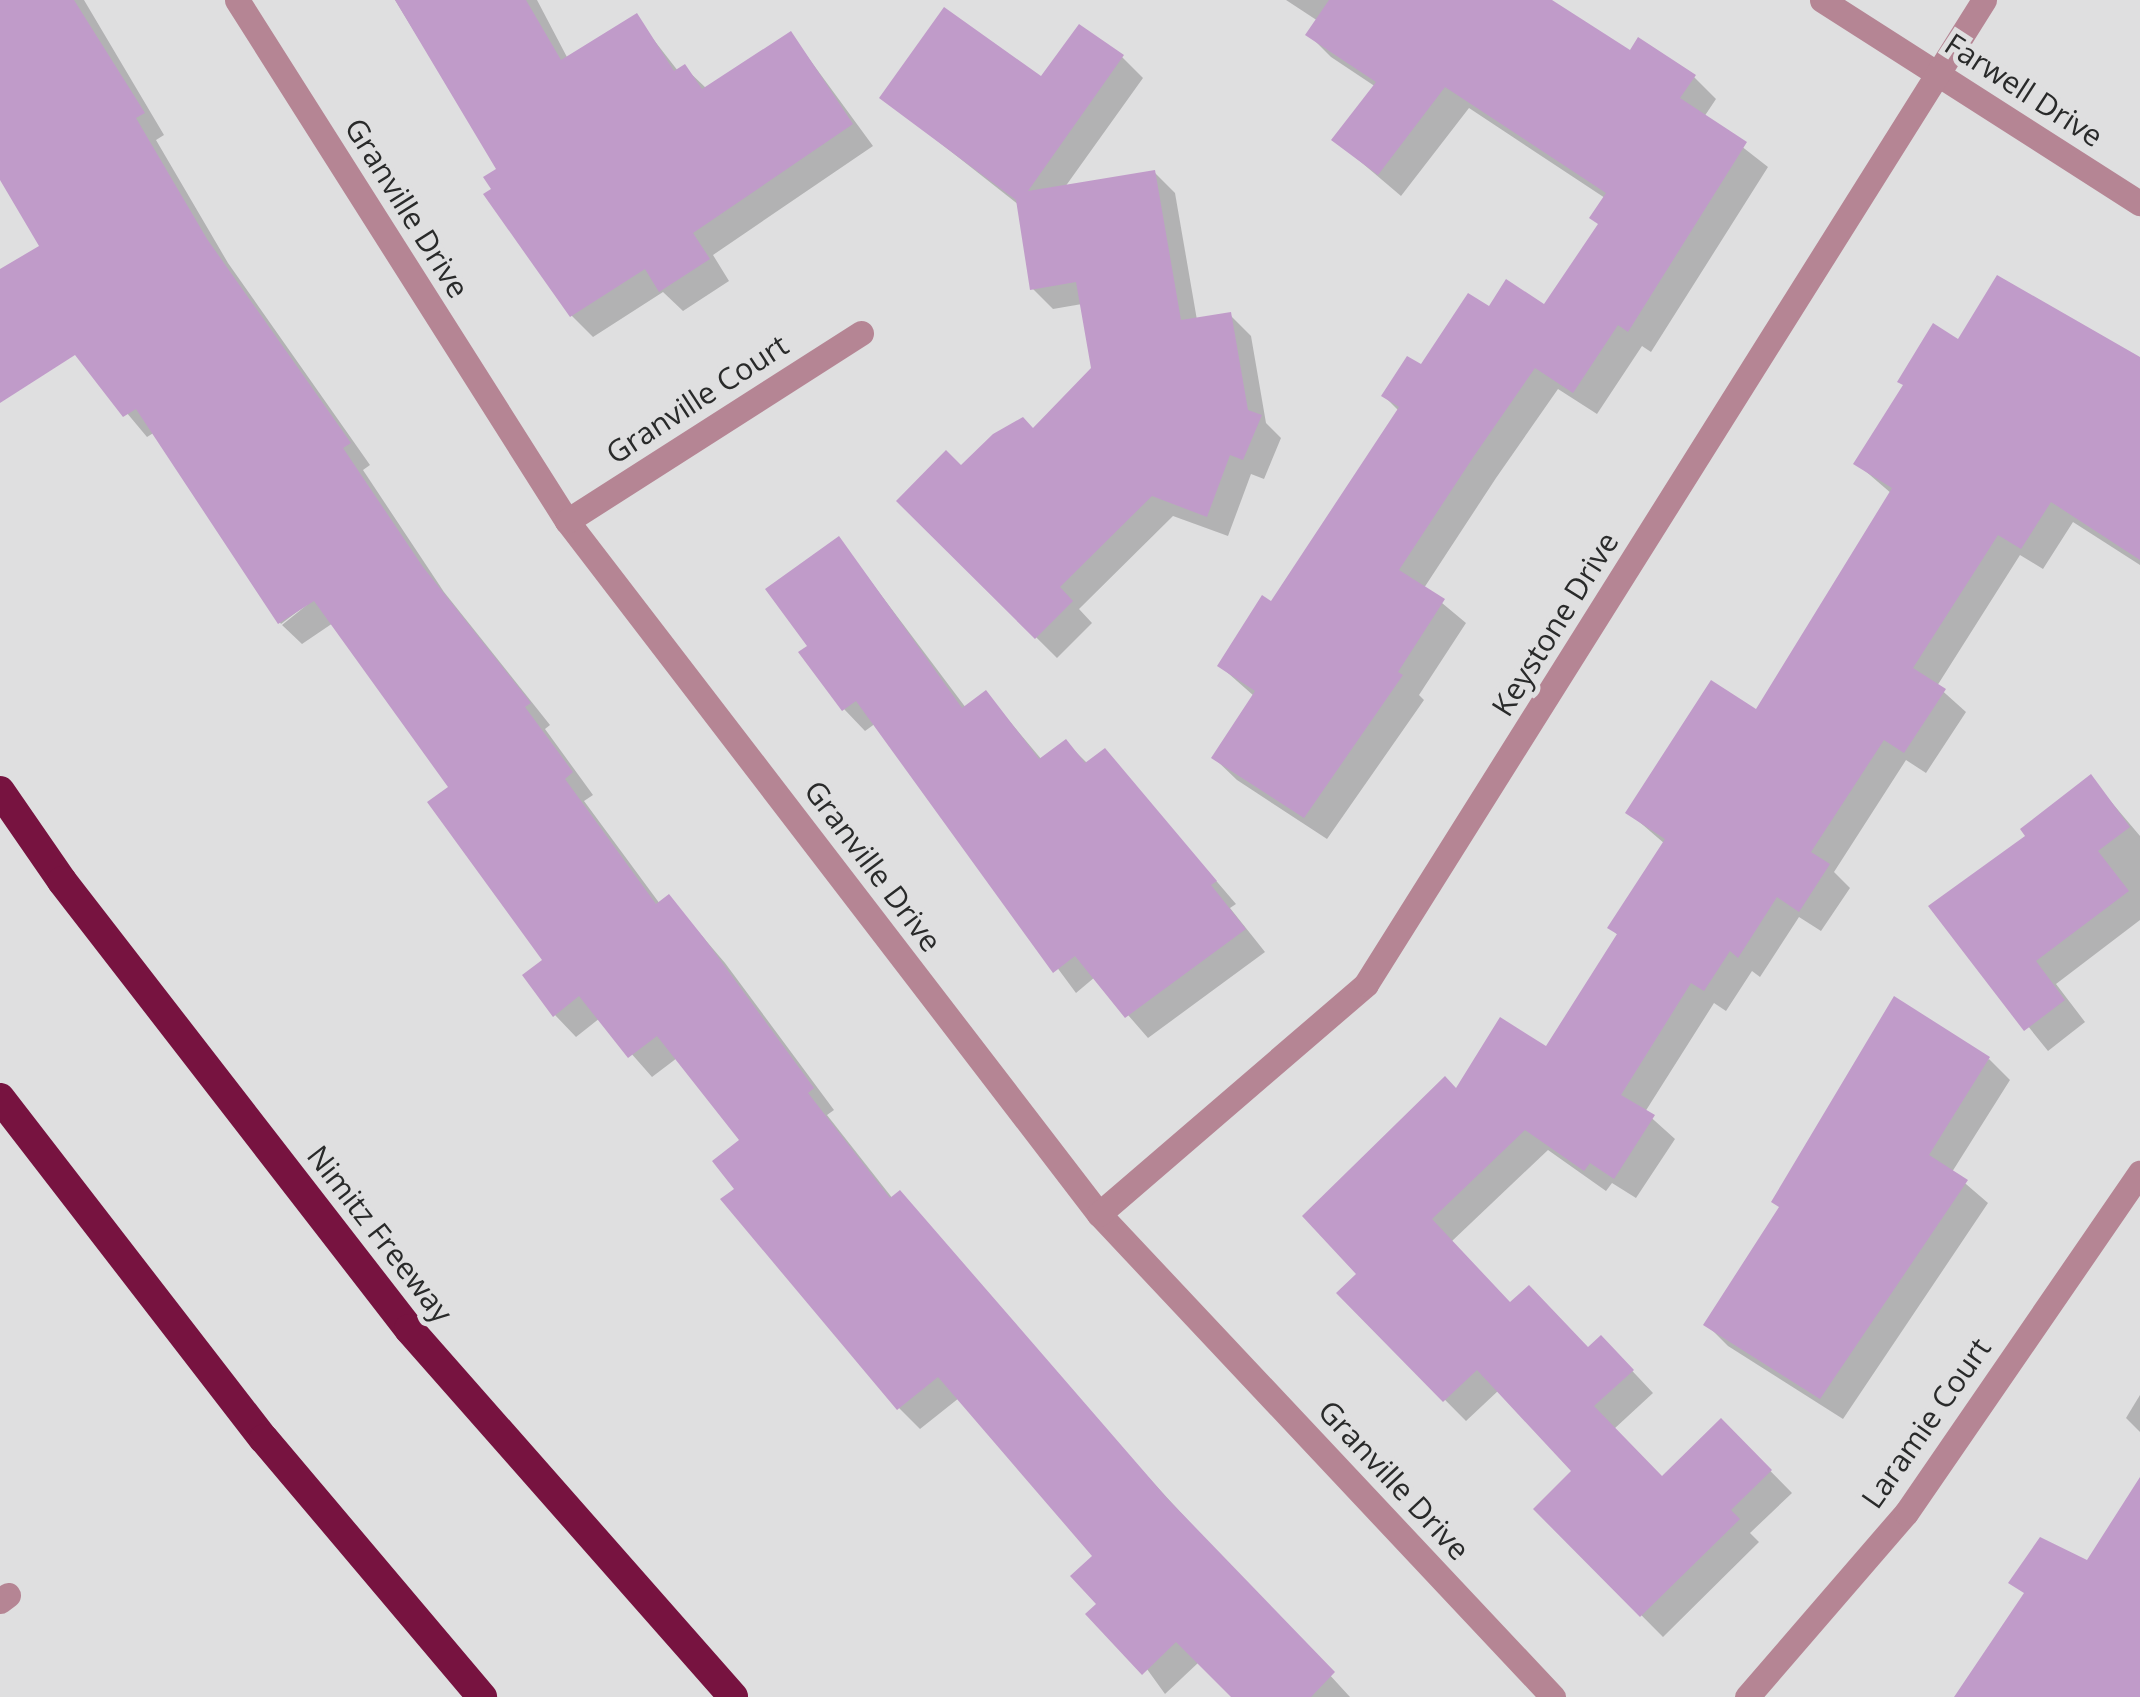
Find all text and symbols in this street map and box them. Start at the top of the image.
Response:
street label: Farwell Drive [1938,26,2110,154]
street label: Granville Drive [337,112,477,304]
street label: Granville Court [599,327,795,471]
street label: Keystone Drive [1484,526,1626,722]
street label: Granville Drive [797,773,949,959]
street label: Nimitz Freeway [300,1138,460,1330]
street label: Laramie Court [1854,1331,1998,1515]
street label: Granville Drive [1311,1393,1477,1567]

